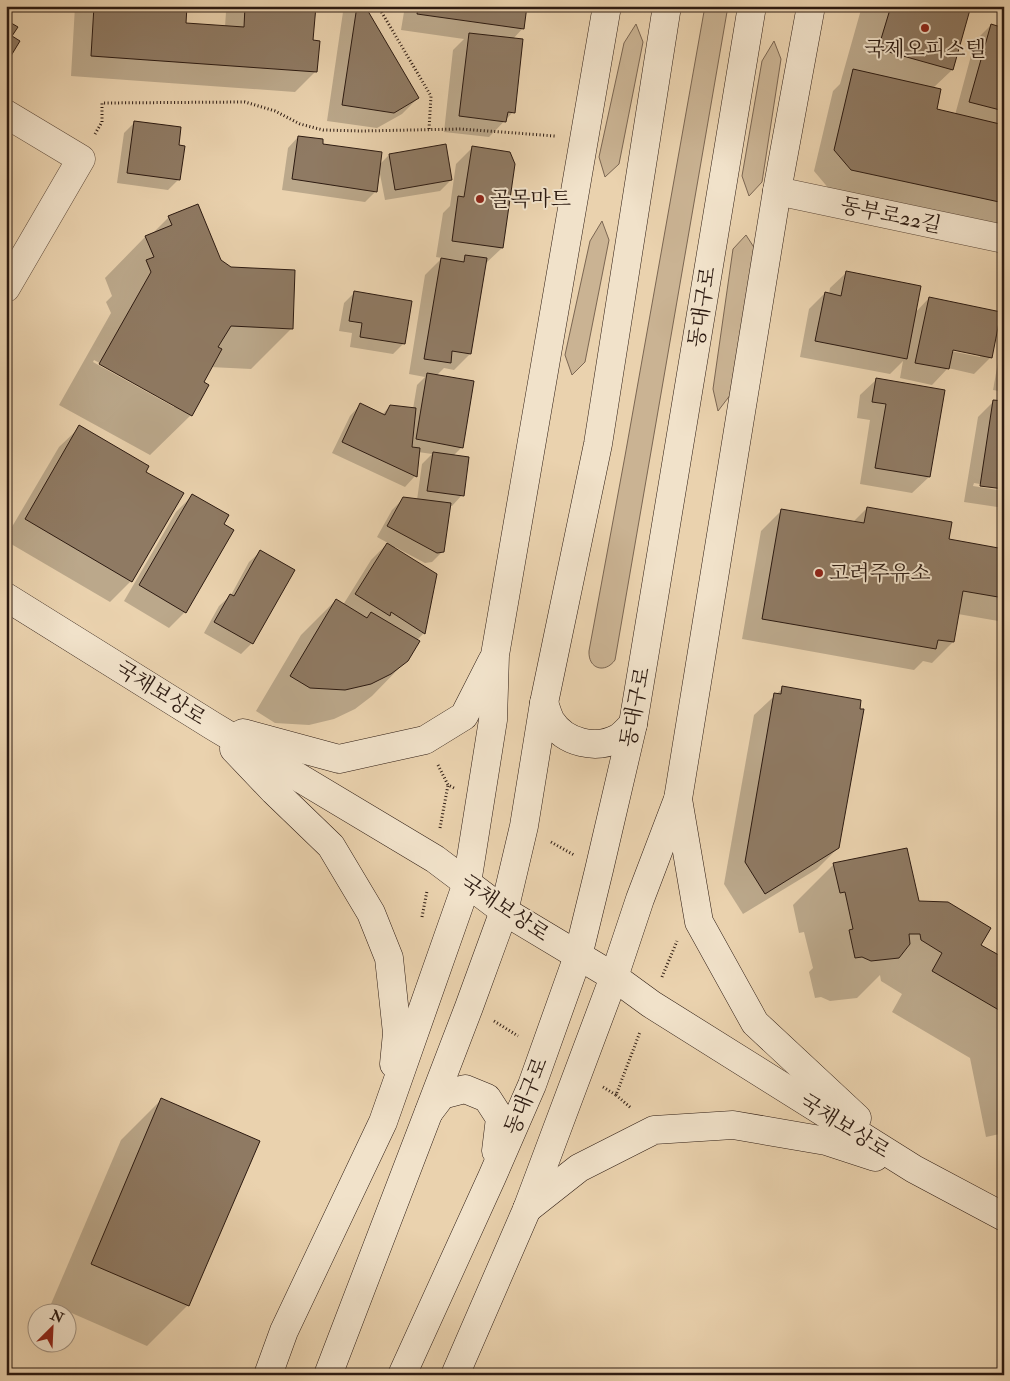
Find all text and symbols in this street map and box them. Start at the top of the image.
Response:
marker: 국제오피스텔 [919,22,931,34]
place label: 국제오피스텔 [864,36,986,63]
place label: 골목마트 [490,186,571,213]
street label: 동부로22길 [838,192,944,239]
marker: 골목마트 [474,193,486,205]
street label: 동대구로 [683,265,722,349]
place label: 고려주유소 [829,560,930,587]
marker: 고려주유소 [813,567,825,579]
street label: 국채보상로 [111,655,211,732]
street label: 동대구로 [614,665,656,750]
street label: 국채보상로 [455,869,554,948]
street label: 동대구로 [499,1054,554,1139]
street label: 국채보상로 [795,1088,895,1165]
north arrow [28,1304,78,1354]
text: N [47,1306,67,1327]

